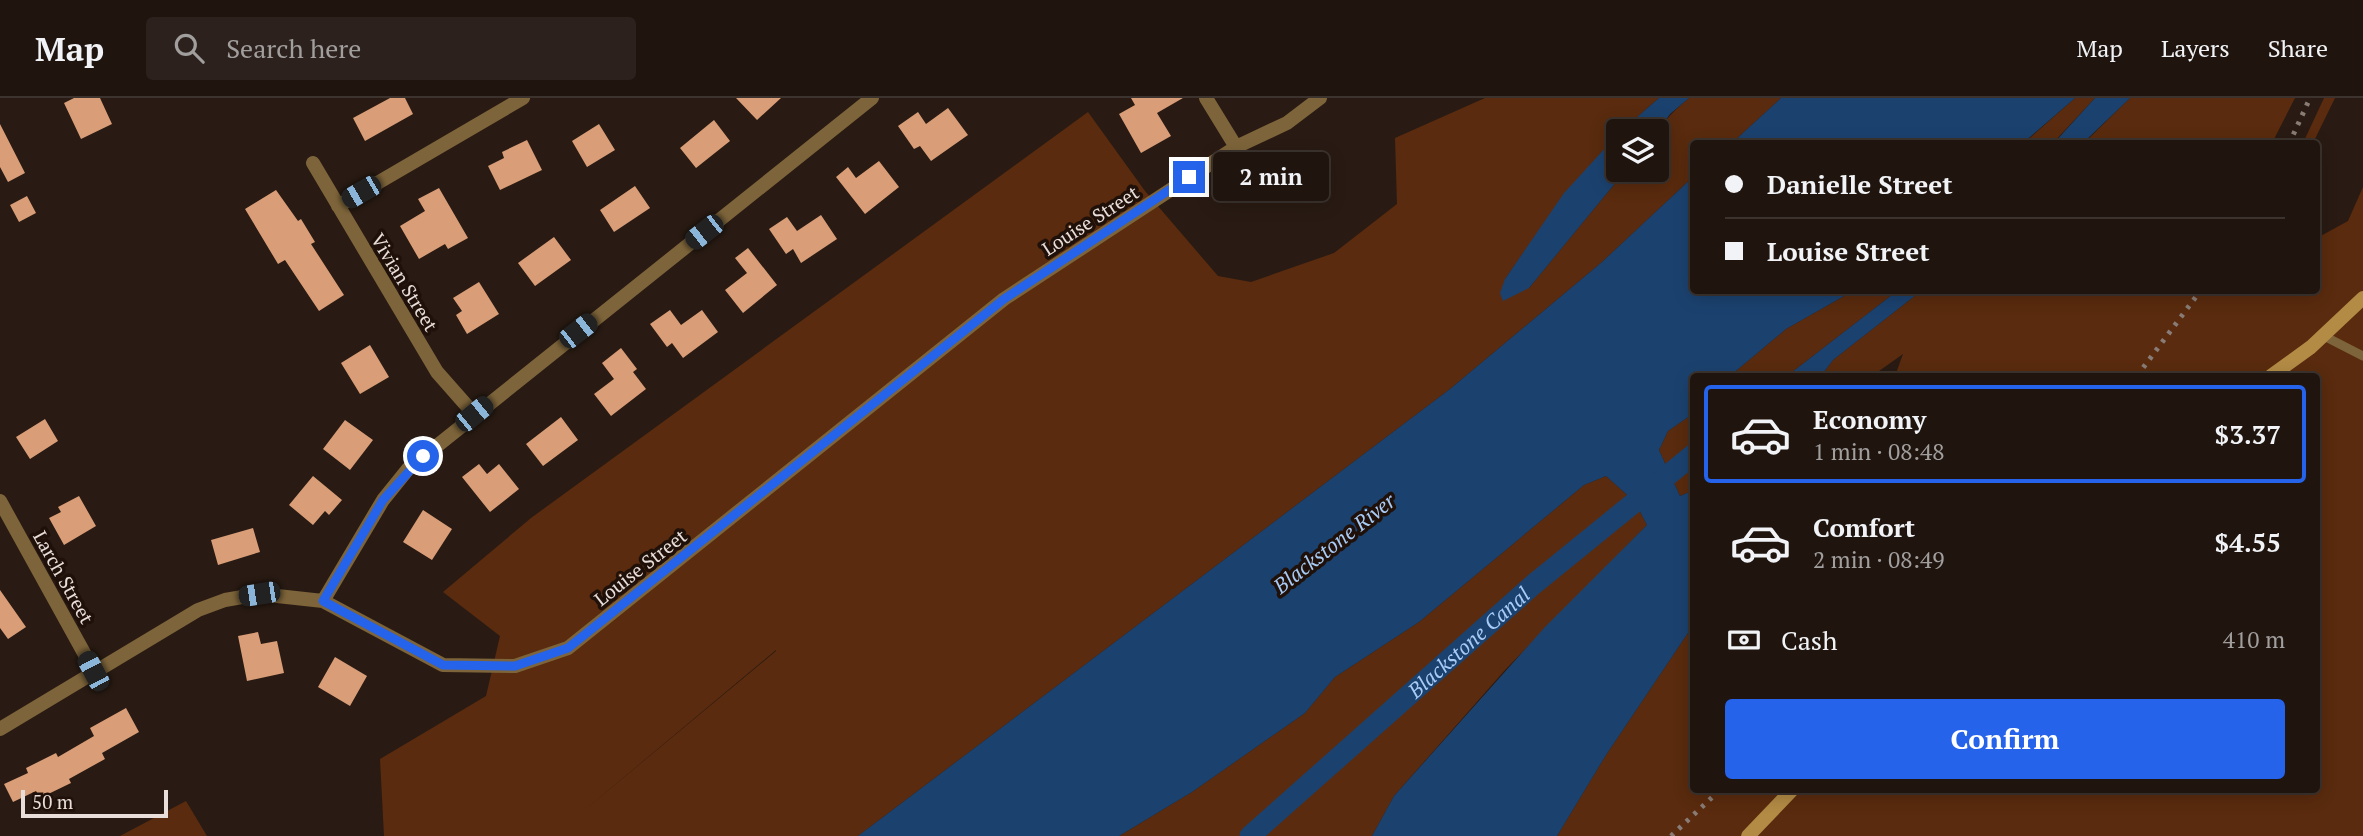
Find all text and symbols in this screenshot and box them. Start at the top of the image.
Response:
search box [146,17,636,80]
text: Map [35,27,104,70]
icon: search [170,29,208,67]
text: Search here [226,31,361,65]
text: Map [2076,32,2123,64]
text: Layers [2161,32,2230,64]
text: Share [2268,32,2328,64]
map controls [1606,119,1669,182]
button: layers [1606,119,1669,182]
callout: 2 min [1214,153,1329,202]
route end [1173,161,1205,193]
text: 2 min [1240,161,1302,192]
text: Danielle Street [1767,167,1953,201]
car [338,172,385,212]
street label: Louise Street [1037,179,1143,261]
car [681,211,728,253]
street label: Vivian Street [366,228,444,336]
text: Louise Street [1767,234,1930,268]
car [555,310,602,352]
car [452,393,497,435]
text: Economy [1813,402,1926,436]
icon: car [1729,403,1792,466]
text: $3.37 [2215,417,2281,451]
text: 1 min · 08:48 [1813,436,1945,467]
route start [407,440,439,472]
water label: Blackstone River [1267,486,1401,600]
text: Comfort [1813,510,1915,544]
icon: car [1729,511,1792,574]
street label: Louise Street [589,523,691,611]
text: $4.55 [2215,525,2281,559]
street label: Larch Street [28,526,100,628]
text: 2 min · 08:49 [1813,544,1945,575]
car [237,580,282,608]
water label: Blackstone Canal [1401,580,1536,705]
icon: cash [1725,621,1763,659]
text: Cash [1781,623,1837,657]
text: 410 m [2223,624,2285,655]
car [74,648,113,694]
button: Confirm [1725,699,2285,779]
scale bar [21,787,168,819]
text: 50 m [32,789,73,814]

